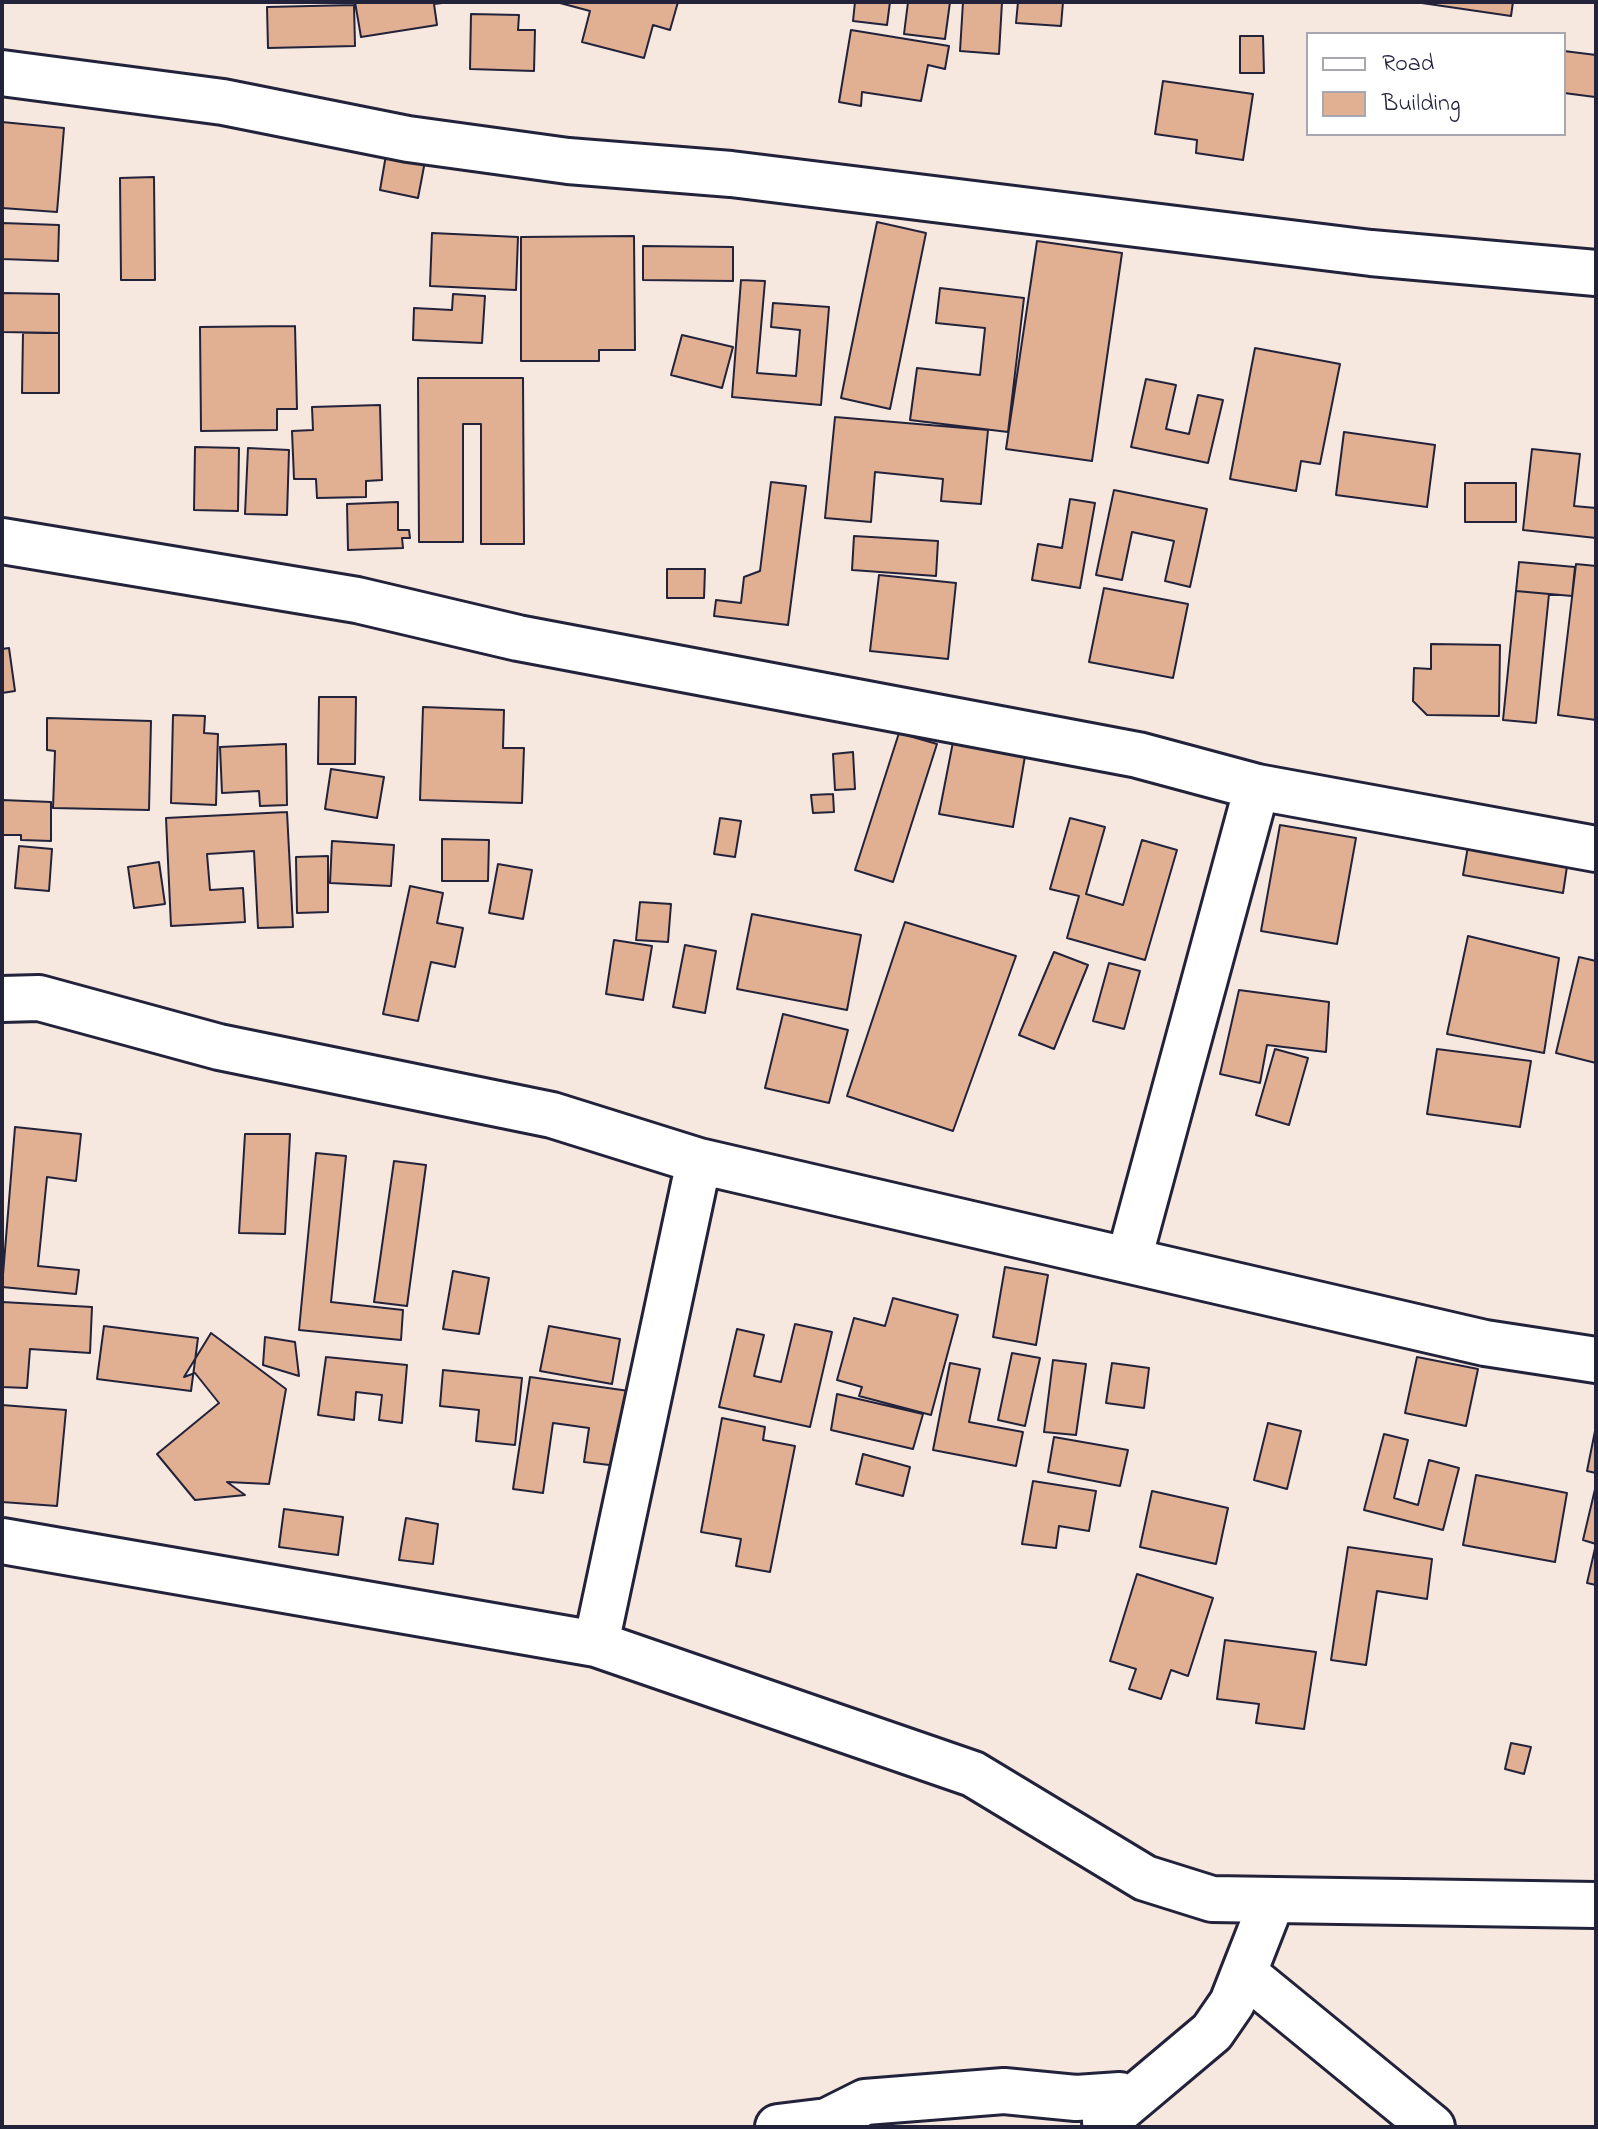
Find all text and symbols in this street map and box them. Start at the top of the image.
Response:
legend [1306,32,1566,136]
text: Road [1382,47,1434,82]
text: Building [1382,87,1461,122]

